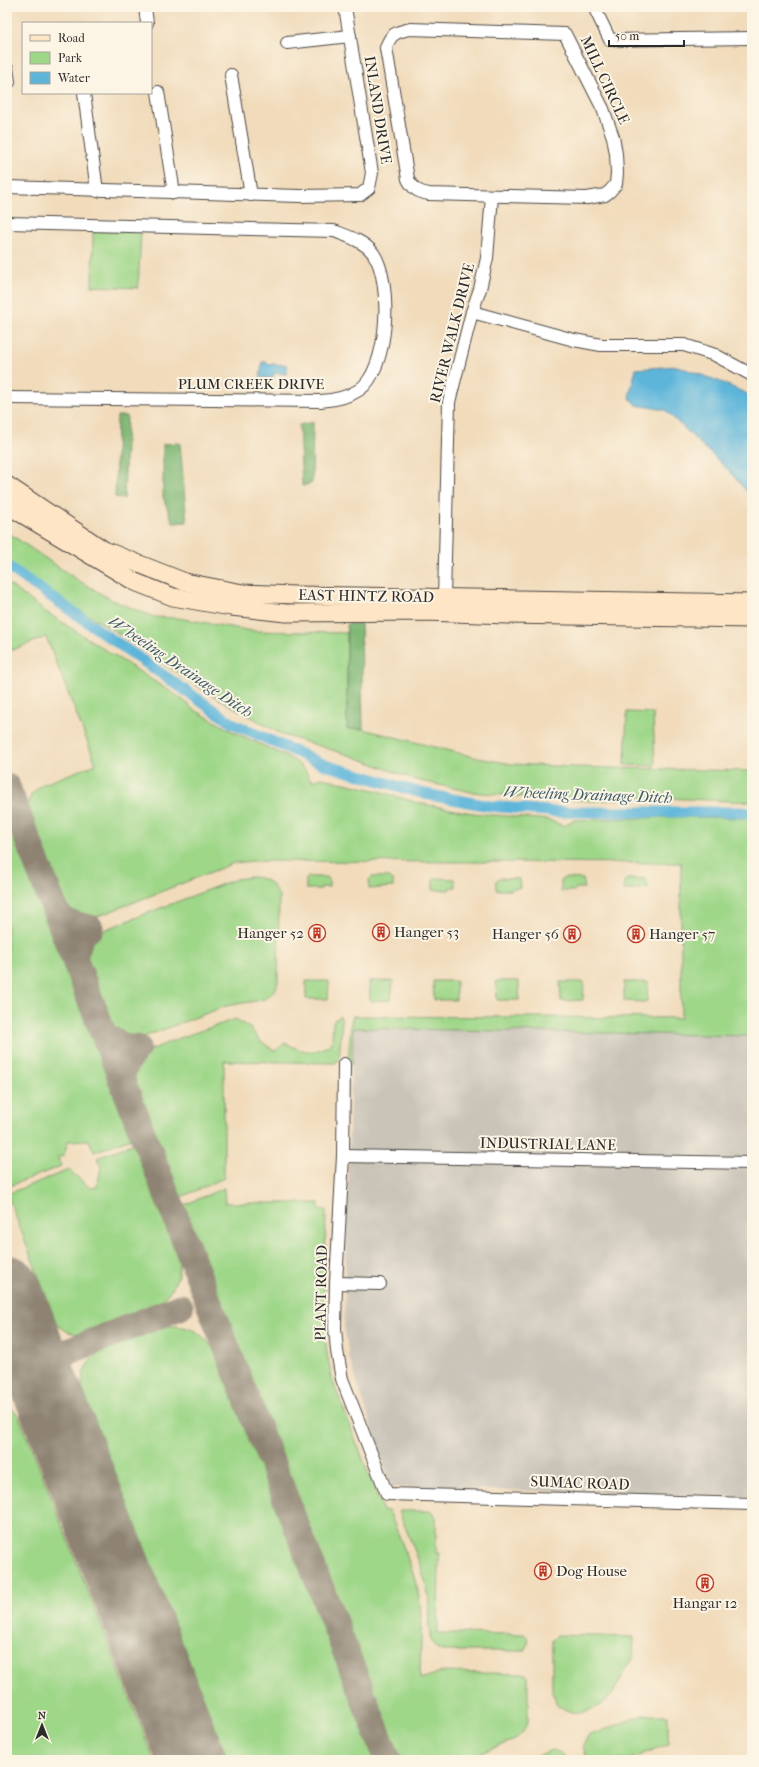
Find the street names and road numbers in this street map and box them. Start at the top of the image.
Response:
street label: MILL CIRCLE [577,33,633,127]
street label: INLAND DRIVE [361,55,395,165]
street label: RIVER WALK DRIVE [426,261,478,405]
street label: PLUM CREEK DRIVE [178,375,324,393]
street label: EAST HINTZ ROAD [298,586,434,606]
street label: INDUSTRIAL LANE [480,1134,616,1154]
street label: PLANT ROAD [311,1245,331,1341]
street label: SUMAC ROAD [530,1472,630,1494]

